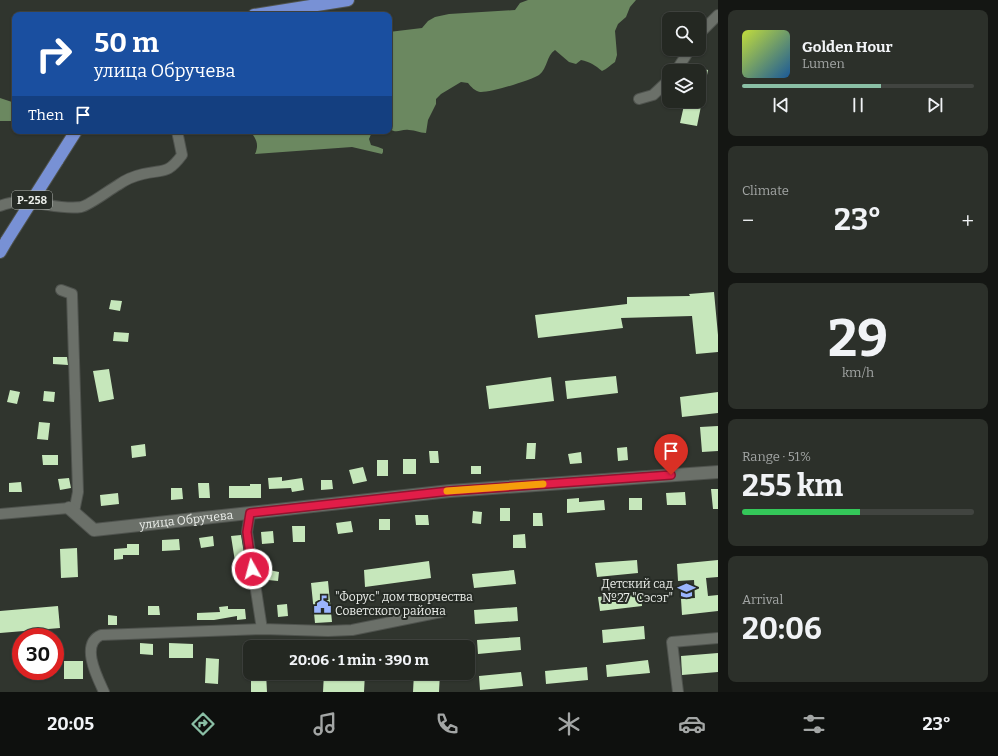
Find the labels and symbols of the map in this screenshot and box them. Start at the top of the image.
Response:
road number: Р-258 [12,191,52,209]
pin [654,434,688,475]
street label: улица Обручева [137,508,234,532]
position arrow [231,548,273,590]
place label: Детский сад №27 "Сэсэг" [602,577,673,605]
school or university icon: Детский сад №27 "Сэсэг" [676,581,696,601]
place label: "Форус" дом творчества Советского района [335,590,473,618]
public building icon: "Форус" дом творчества Советского района [312,594,332,614]
speed limit sign: 30 [12,628,64,680]

